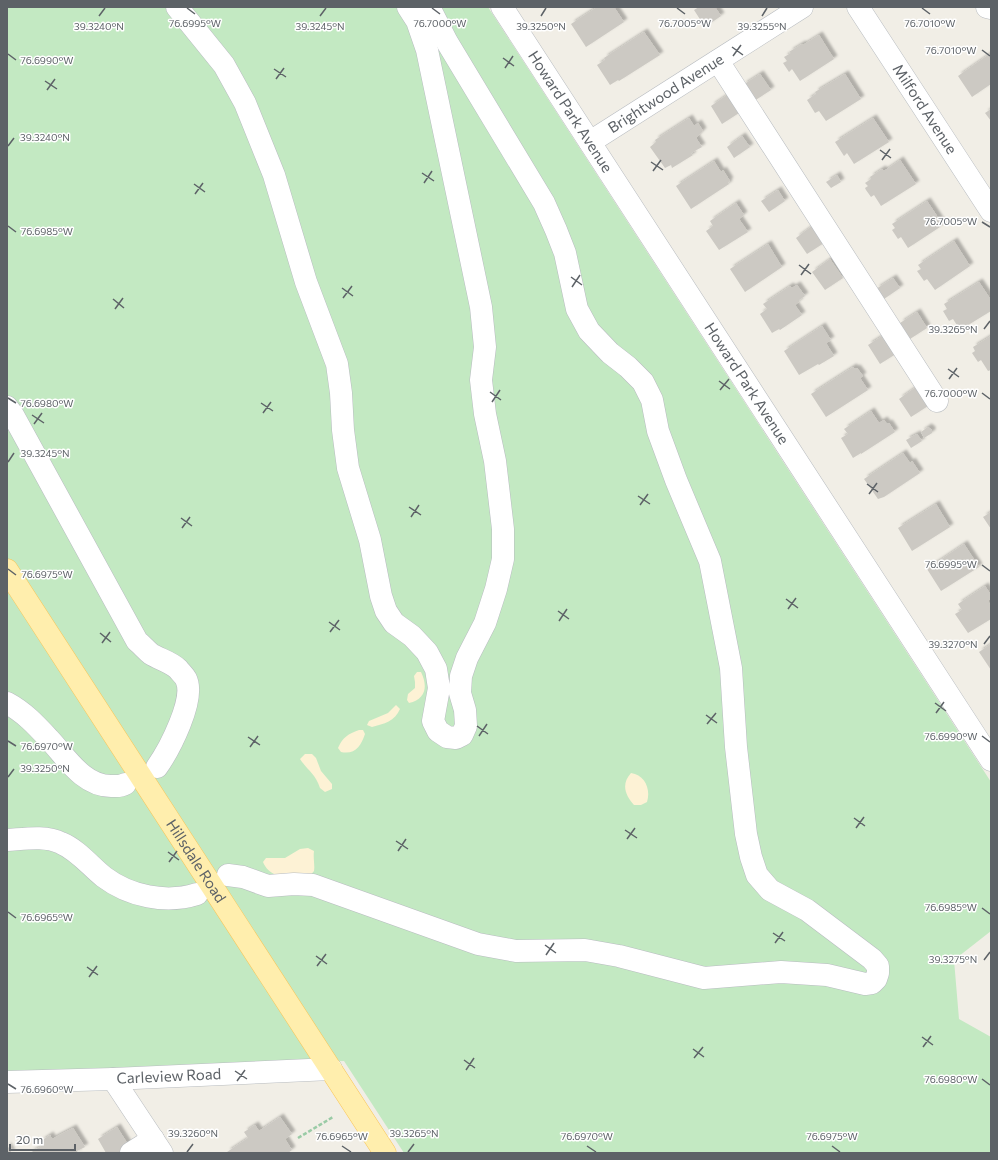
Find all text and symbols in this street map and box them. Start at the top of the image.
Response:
text: 76.6995°W [169,17,221,29]
text: 76.7000°W [413,17,467,29]
text: 76.7005°W [659,17,711,29]
text: 76.7010°W [905,17,955,29]
text: 39.3240°N [74,20,124,32]
text: 39.3245°N [295,20,345,32]
text: 39.3250°N [516,20,566,32]
text: 39.3255°N [738,20,786,32]
text: 76.7010°W [926,44,976,56]
street label: Howard Park Avenue [525,47,617,176]
street label: Brightwood Avenue [604,49,727,136]
text: 76.6990°W [21,54,73,66]
street label: Milford Avenue [890,60,961,157]
text: 39.3240°N [20,131,70,143]
text: 76.7005°W [925,215,977,227]
text: 76.6985°W [21,225,73,237]
street label: Howard Park Avenue [701,319,793,447]
text: 39.3265°N [928,323,978,335]
text: 76.7000°W [924,387,978,399]
text: 76.6980°W [21,397,73,409]
text: 39.3245°N [20,447,70,459]
text: 76.6995°W [925,558,977,570]
text: 76.6975°W [21,568,73,580]
text: 39.3270°N [928,638,978,650]
text: 76.6990°W [925,730,977,742]
text: 76.6970°W [21,740,73,752]
text: 39.3250°N [20,762,70,774]
street label: Hillsdale Road [163,816,230,906]
text: 76.6985°W [925,901,977,913]
text: 76.6965°W [21,911,73,923]
text: 39.3275°N [929,953,977,965]
street label: Carleview Road [116,1064,222,1087]
text: 76.6980°W [925,1073,977,1085]
text: 76.6960°W [21,1083,73,1095]
scale bar [10,1126,75,1152]
text: 39.3260°N [168,1127,218,1139]
text: 39.3265°N [389,1127,439,1139]
text: 76.6965°W [316,1130,368,1142]
text: 76.6970°W [561,1130,613,1142]
text: 76.6975°W [806,1130,858,1142]
text: 20 m [16,1132,43,1146]

